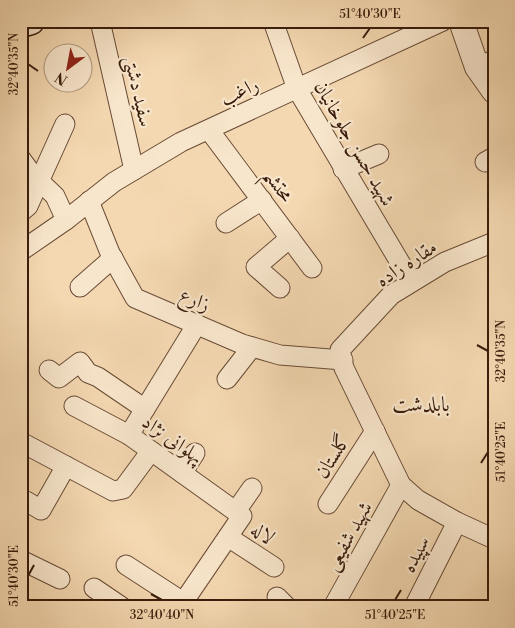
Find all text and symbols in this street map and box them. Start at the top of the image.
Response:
text: 51°40'30"E [339,7,401,22]
text: 32°40'35"N [7,33,22,95]
north arrow [42,42,92,92]
street label: سفید دشتی [116,53,158,130]
text: N [52,68,71,89]
street label: راغب [216,73,263,112]
street label: شهید حسن جلوخانیان [308,77,400,211]
street label: محتشم [252,164,298,211]
street label: مقاره زاده [371,235,442,293]
street label: زارع [174,283,214,322]
text: 32°40'35"N [494,320,509,382]
district label: بابلدشت [392,392,450,418]
street label: پهلوانی نژاد [137,410,208,471]
text: 51°40'25"E [494,422,509,482]
street label: گلستان [309,429,357,484]
street label: شهید شفیعی [320,497,379,576]
street label: لاله [245,517,279,551]
street label: سپیده [397,532,436,577]
text: 51°40'30"E [7,545,22,607]
text: 32°40'40"N [130,608,194,623]
text: 51°40'25"E [365,608,425,623]

